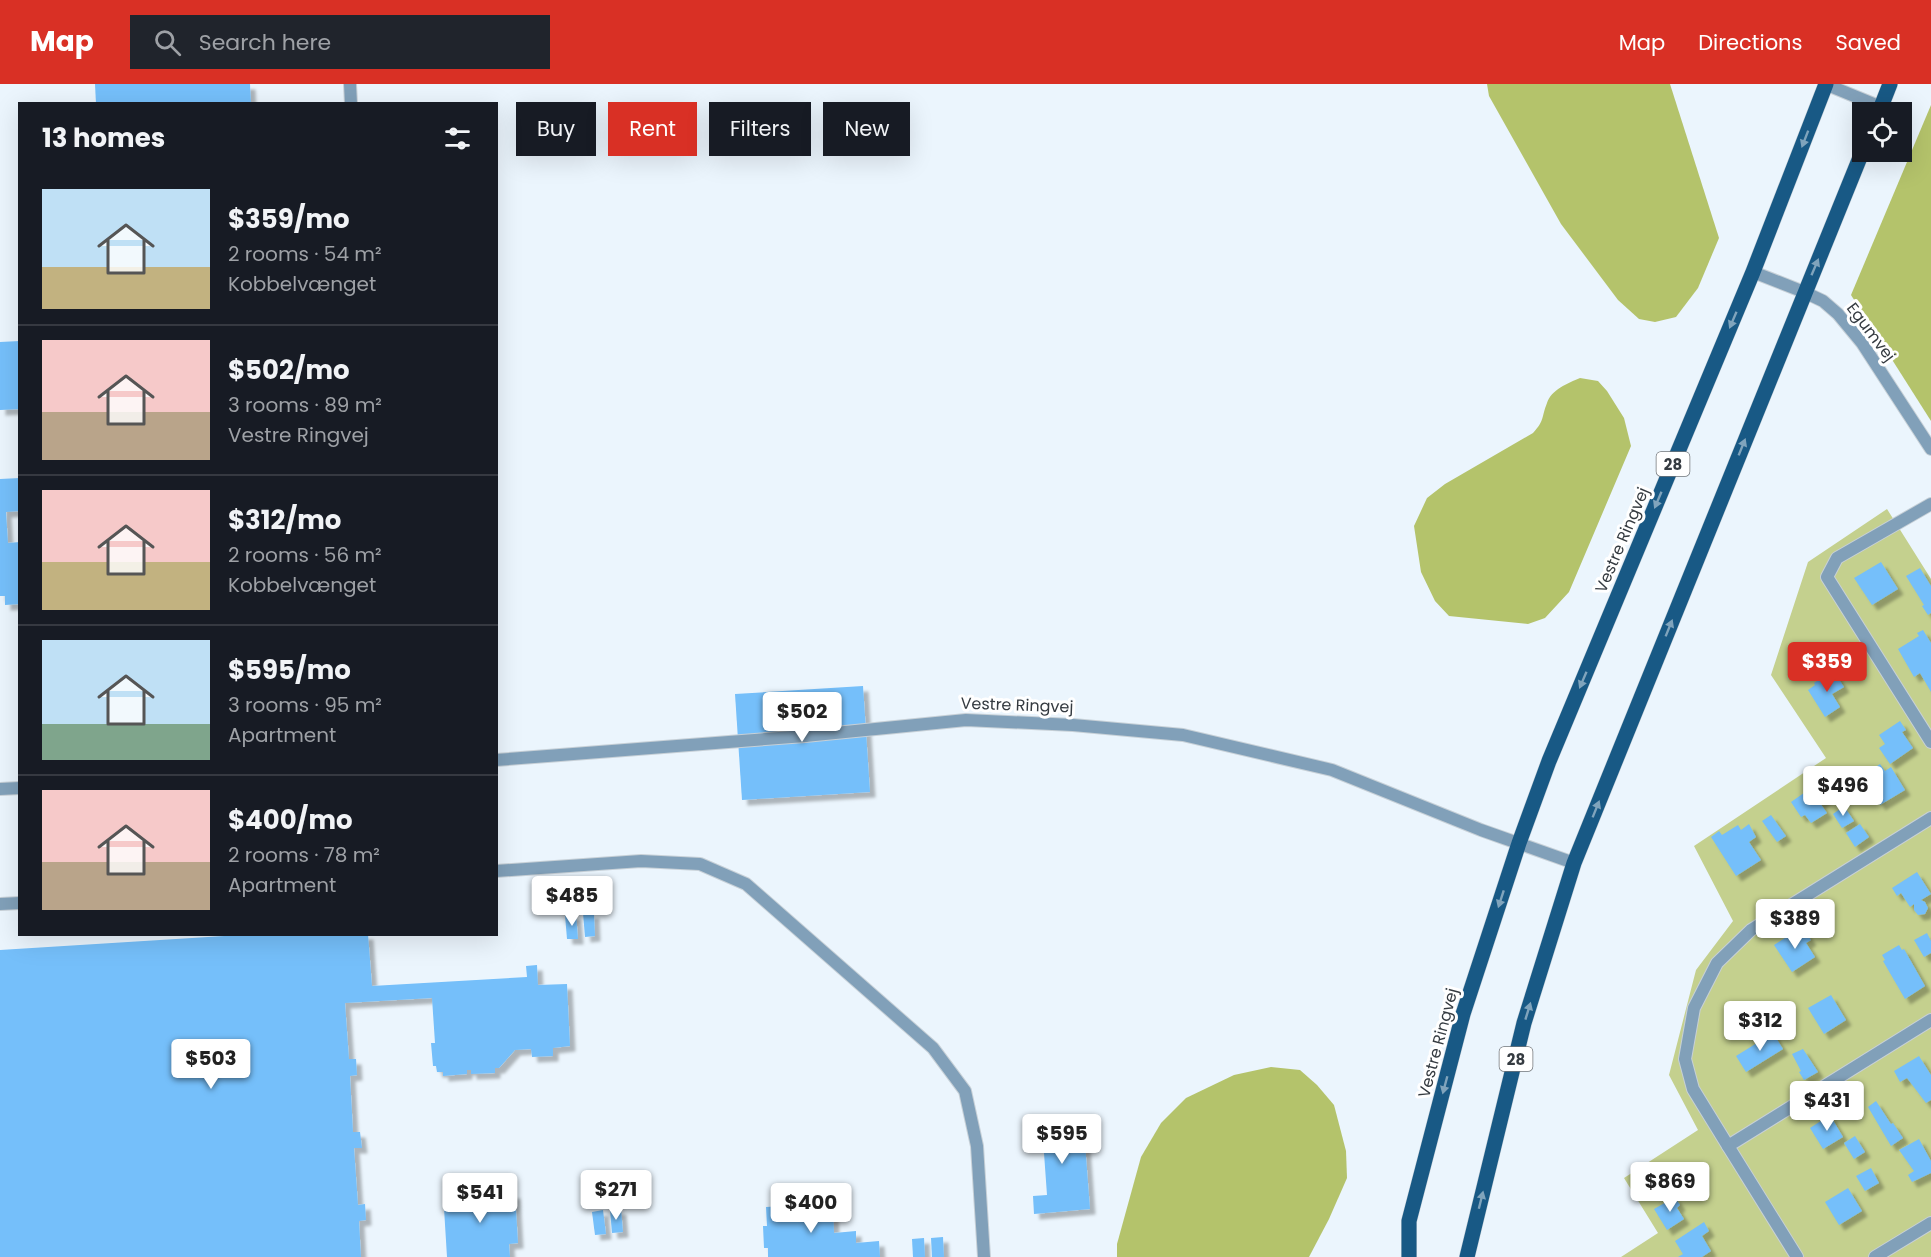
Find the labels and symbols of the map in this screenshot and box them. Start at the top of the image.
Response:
one-way arrow [1799,130,1809,148]
one-way arrow [1810,257,1820,275]
street label: Egumvej [1841,298,1901,366]
one-way arrow [1728,311,1737,329]
one-way arrow [1737,438,1747,456]
road number: 28 [1656,452,1690,476]
street label: Vestre Ringvej [1589,484,1655,596]
one-way arrow [1653,491,1662,509]
one-way arrow [1665,619,1674,637]
pin: $359 [1791,642,1863,693]
one-way arrow [1578,671,1587,689]
pin: $502 [766,692,838,743]
street label: Vestre Ringvej [960,692,1074,718]
pin: $496 [1807,766,1879,817]
one-way arrow [1592,800,1601,818]
pin: $485 [536,876,608,927]
one-way arrow [1496,890,1505,908]
pin: $389 [1759,899,1831,950]
street label: Vestre Ringvej [1412,986,1464,1100]
pin: $312 [1724,1001,1796,1052]
one-way arrow [1524,1002,1533,1020]
pin: $503 [175,1039,247,1090]
road number: 28 [1500,1047,1532,1071]
one-way arrow [1439,1076,1449,1095]
pin: $431 [1791,1081,1863,1132]
pin: $595 [1026,1114,1098,1165]
pin: $869 [1634,1162,1706,1213]
pin: $271 [580,1170,652,1221]
pin: $541 [444,1173,516,1224]
pin: $400 [775,1183,847,1234]
one-way arrow [1477,1191,1487,1209]

